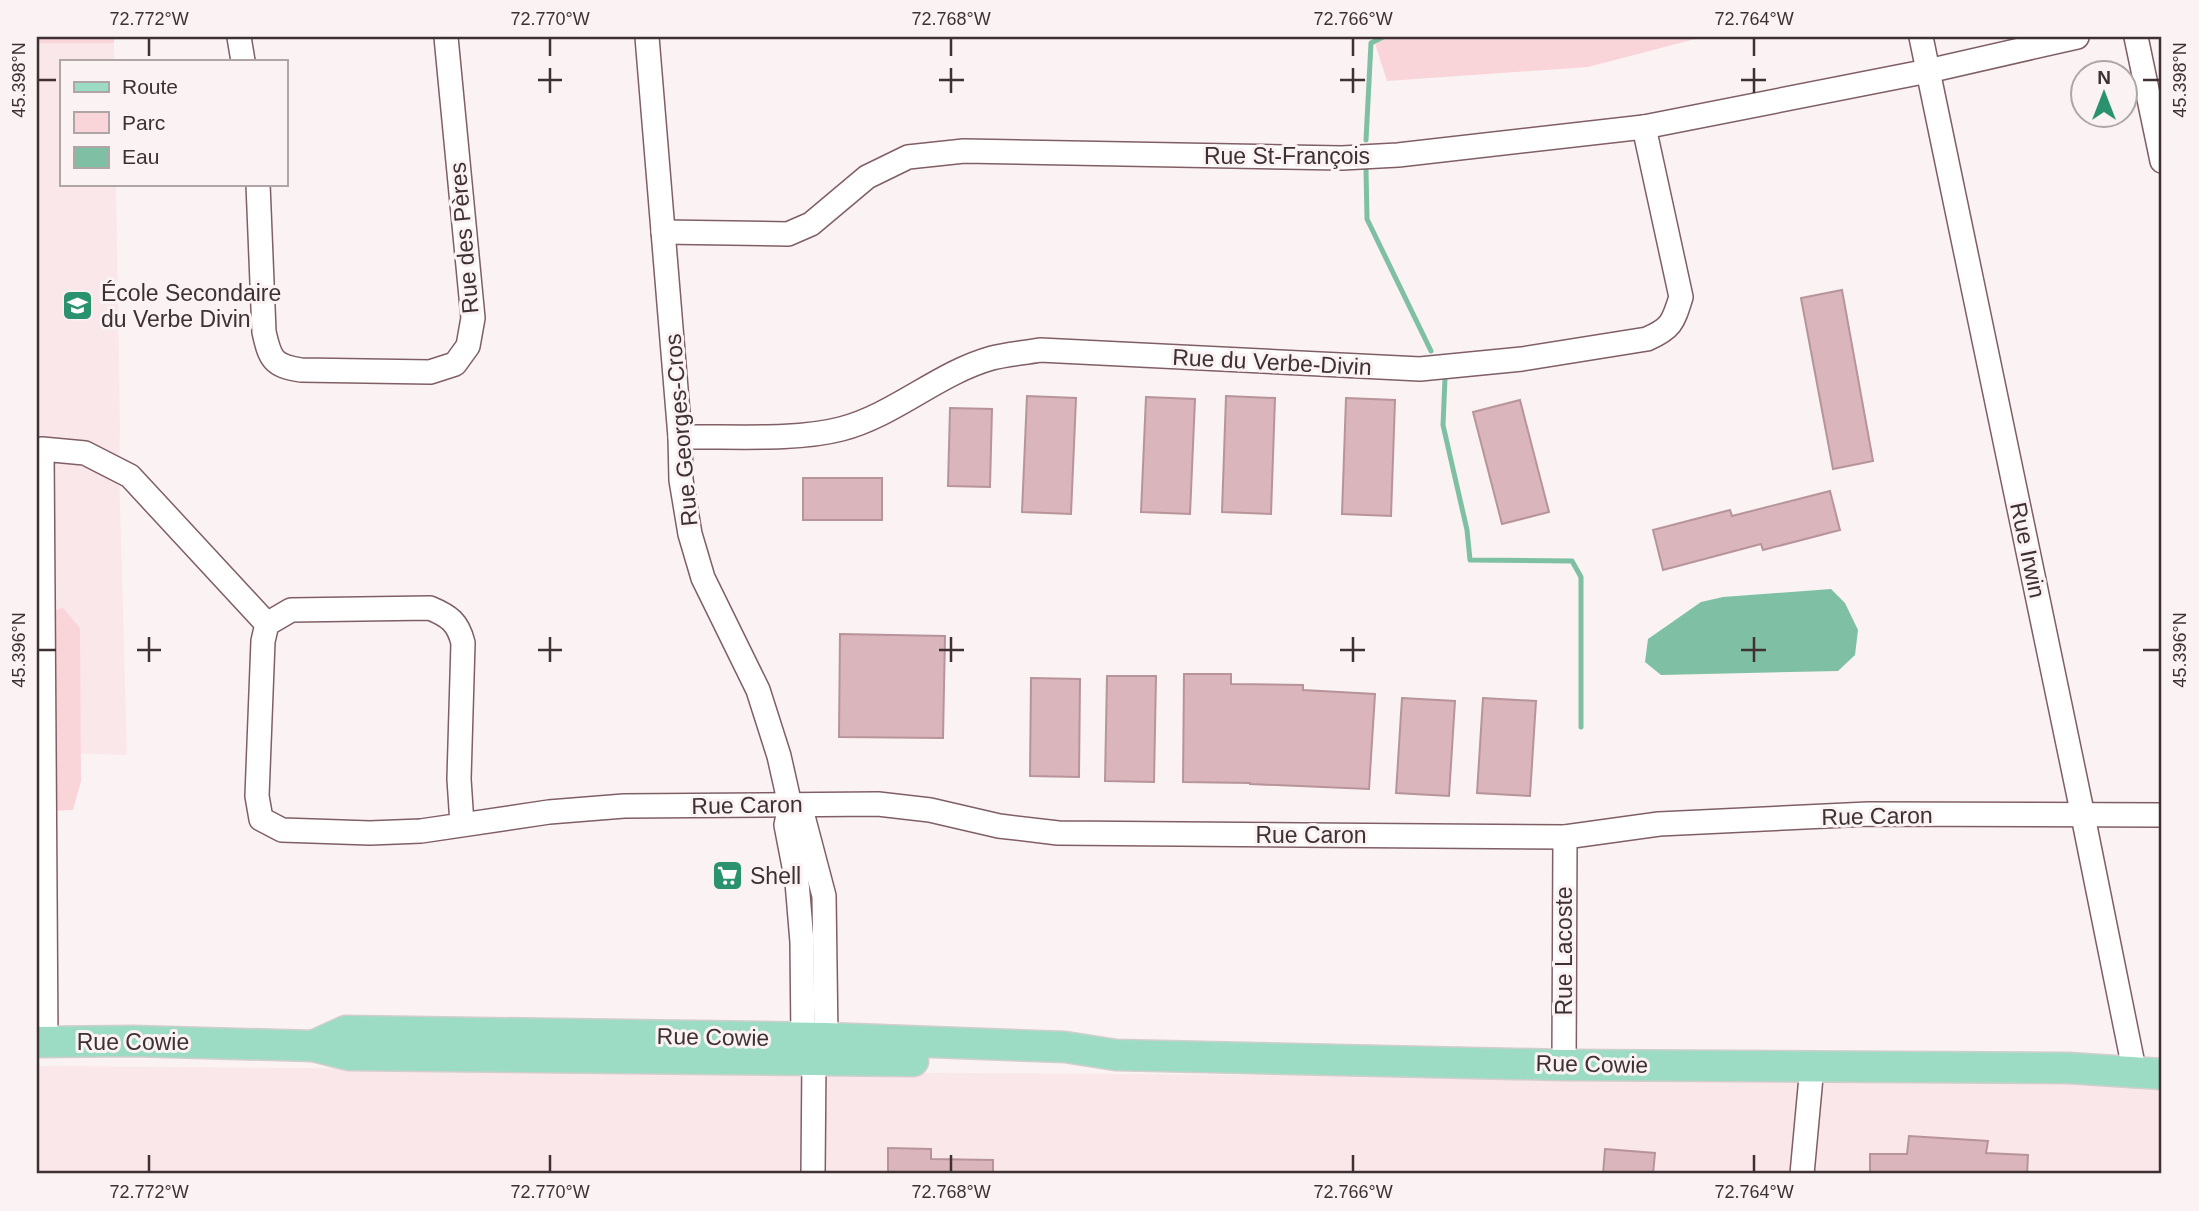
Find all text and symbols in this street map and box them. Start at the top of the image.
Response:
text: 72.772°W [109,9,189,29]
text: 72.770°W [510,9,590,29]
text: 72.768°W [911,9,991,29]
text: 72.766°W [1313,9,1393,29]
text: 72.764°W [1714,9,1794,29]
text: 45.398°N [9,42,29,118]
text: 45.398°N [2170,42,2190,118]
legend [60,60,287,186]
north arrow [2070,60,2140,130]
text: N [2097,67,2111,88]
text: Route [122,75,178,98]
text: Parc [122,111,165,134]
street label: Rue St-François [1204,143,1370,169]
text: Eau [122,145,159,168]
street label: Rue des Pères [444,161,484,315]
place label: École Secondaire du Verbe Divin [101,280,281,332]
school or university icon: École Secondaire du Verbe Divin [61,289,95,323]
street label: Rue Georges-Cros [660,333,702,527]
street label: Rue du Verbe-Divin [1172,344,1372,380]
street label: Rue Irwin [2005,500,2051,600]
text: 45.396°N [9,612,29,688]
text: 45.396°N [2170,612,2190,688]
street label: Rue Caron [691,791,803,819]
street label: Rue Caron [1821,802,1933,830]
street label: Rue Caron [1255,822,1367,848]
supermarket icon: Shell [710,859,744,893]
place label: Shell [750,863,801,889]
street label: Rue Lacoste [1551,886,1577,1016]
street label: Rue Cowie [657,1023,769,1051]
street label: Rue Cowie [77,1029,189,1055]
street label: Rue Cowie [1536,1050,1648,1078]
text: 72.772°W [109,1182,189,1202]
text: 72.770°W [510,1182,590,1202]
text: 72.768°W [911,1182,991,1202]
text: 72.766°W [1313,1182,1393,1202]
text: 72.764°W [1714,1182,1794,1202]

